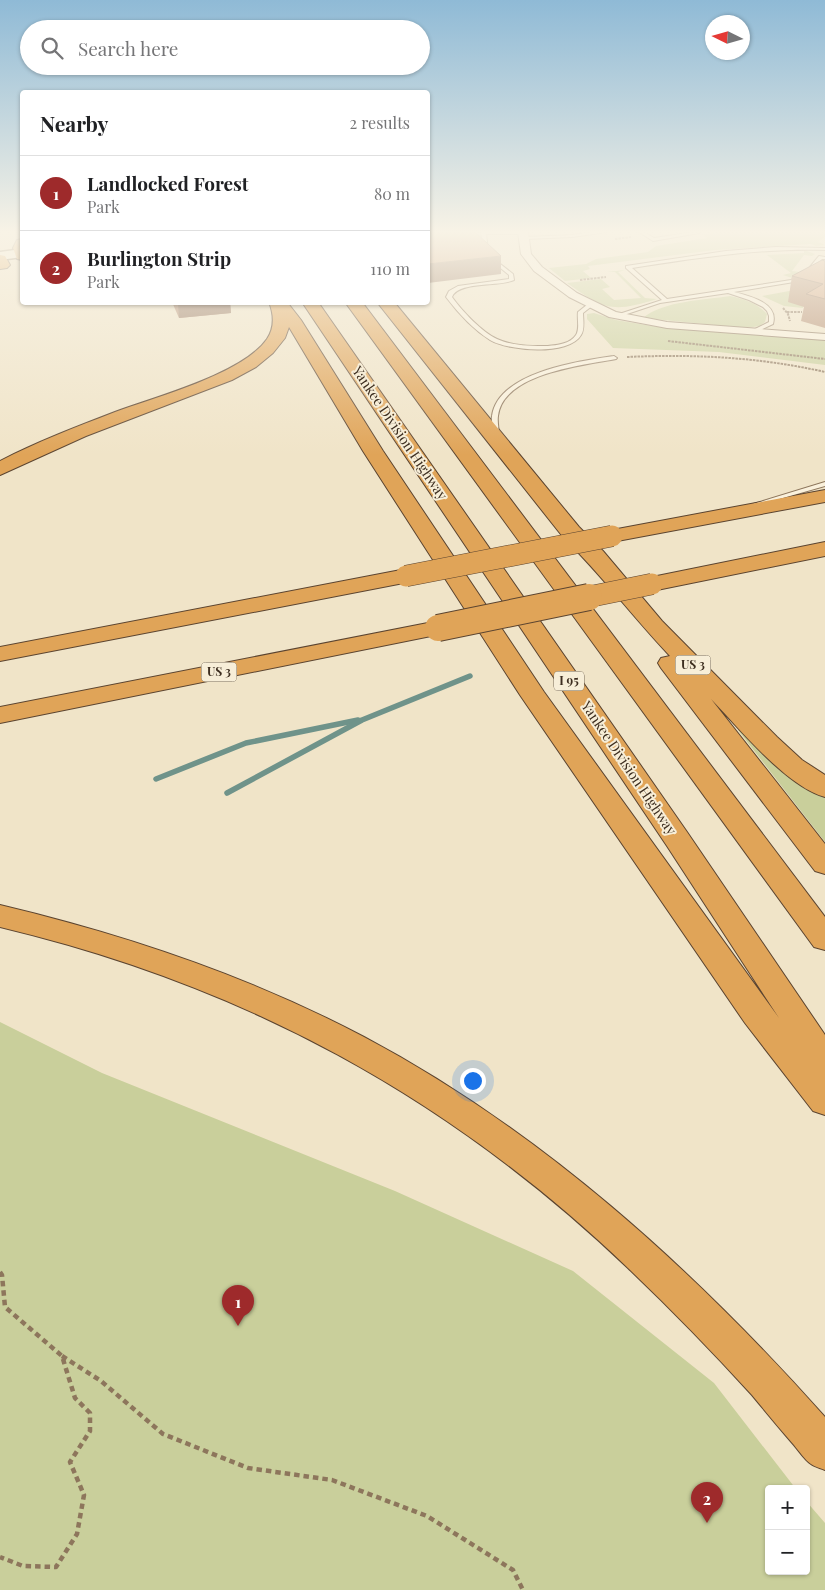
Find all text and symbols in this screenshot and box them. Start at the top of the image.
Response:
north arrow [705,15,750,60]
search box [20,20,430,75]
icon: search [38,34,66,62]
text: Search here [78,35,178,61]
text: Nearby [40,109,109,137]
text: 2 results [350,112,410,133]
text: Landlocked Forest [87,170,249,196]
text: 1 [53,183,59,204]
text: 80 m [374,183,410,204]
text: Park [87,196,120,217]
text: Burlington Strip [87,245,231,271]
text: 2 [52,258,60,279]
text: 110 m [370,258,410,279]
text: Park [87,271,120,292]
street label: Yankee Division Highway [348,361,452,503]
road number: US 3 [676,656,710,674]
road number: US 3 [202,662,236,682]
road number: I 95 [554,671,584,690]
street label: Yankee Division Highway [577,696,681,838]
your location [460,1068,486,1094]
pin: 1 [222,1285,254,1326]
pin: 2 [691,1482,723,1523]
map controls [765,1485,810,1575]
button: + [765,1485,810,1530]
button: − [765,1530,810,1575]

